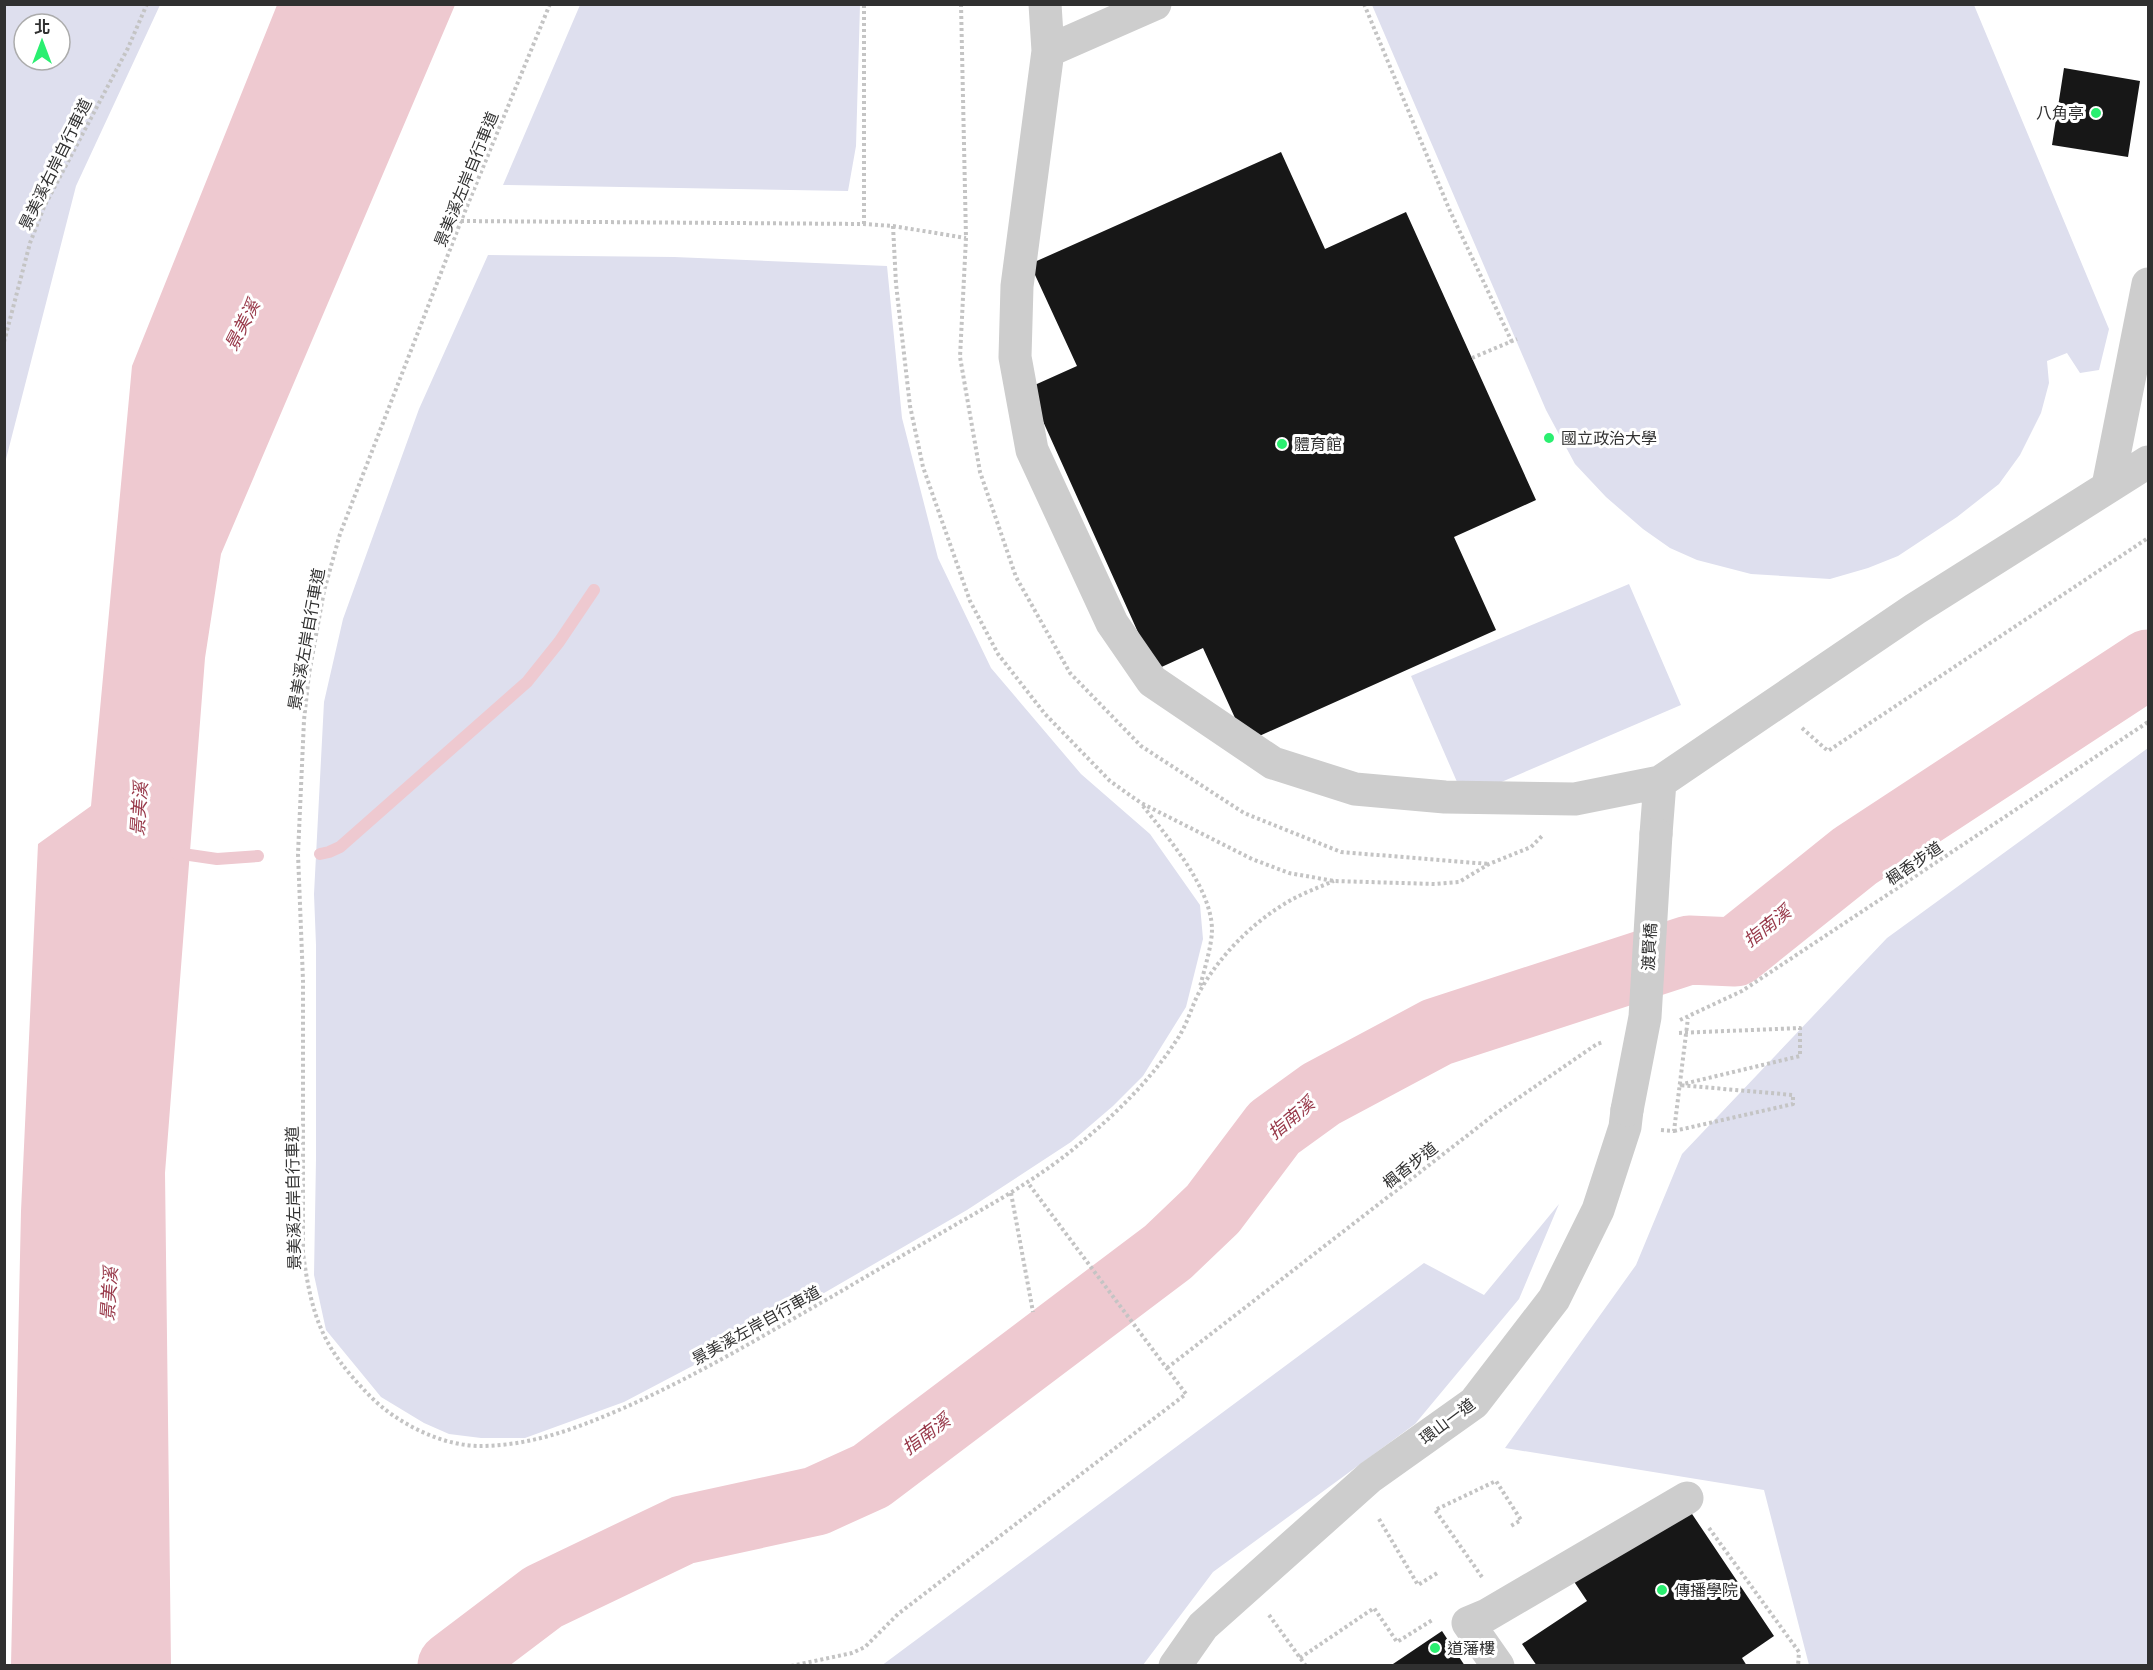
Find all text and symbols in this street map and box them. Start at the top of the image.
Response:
north arrow [12,12,72,72]
text: 北 [34,15,50,39]
street label: 景美溪右岸自行車道 [13,94,97,234]
place label: 八角亭 [2036,101,2084,125]
marker: 八角亭 [2089,106,2103,120]
street label: 景美溪左岸自行車道 [428,108,504,250]
water label: 景美溪 [218,292,268,355]
place label: 國立政治大學 [1561,426,1657,450]
marker: 國立政治大學 [1542,431,1556,445]
place label: 體育館 [1294,432,1342,456]
marker: 體育館 [1275,437,1289,451]
street label: 景美溪左岸自行車道 [282,566,330,712]
water label: 景美溪 [124,778,155,837]
street label: 楓香步道 [1881,835,1947,891]
water label: 指南溪 [1737,897,1799,953]
street label: 渡賢橋 [1636,922,1662,972]
water label: 指南溪 [1262,1088,1323,1146]
street label: 景美溪左岸自行車道 [280,1126,306,1270]
street label: 楓香步道 [1377,1136,1443,1194]
water label: 景美溪 [94,1263,125,1322]
street label: 景美溪左岸自行車道 [687,1280,825,1370]
street label: 環山一道 [1414,1392,1480,1450]
water label: 指南溪 [896,1405,958,1461]
place label: 傳播學院 [1674,1578,1738,1602]
marker: 傳播學院 [1655,1583,1669,1597]
place label: 道藩樓 [1447,1636,1495,1660]
marker: 道藩樓 [1428,1641,1442,1655]

